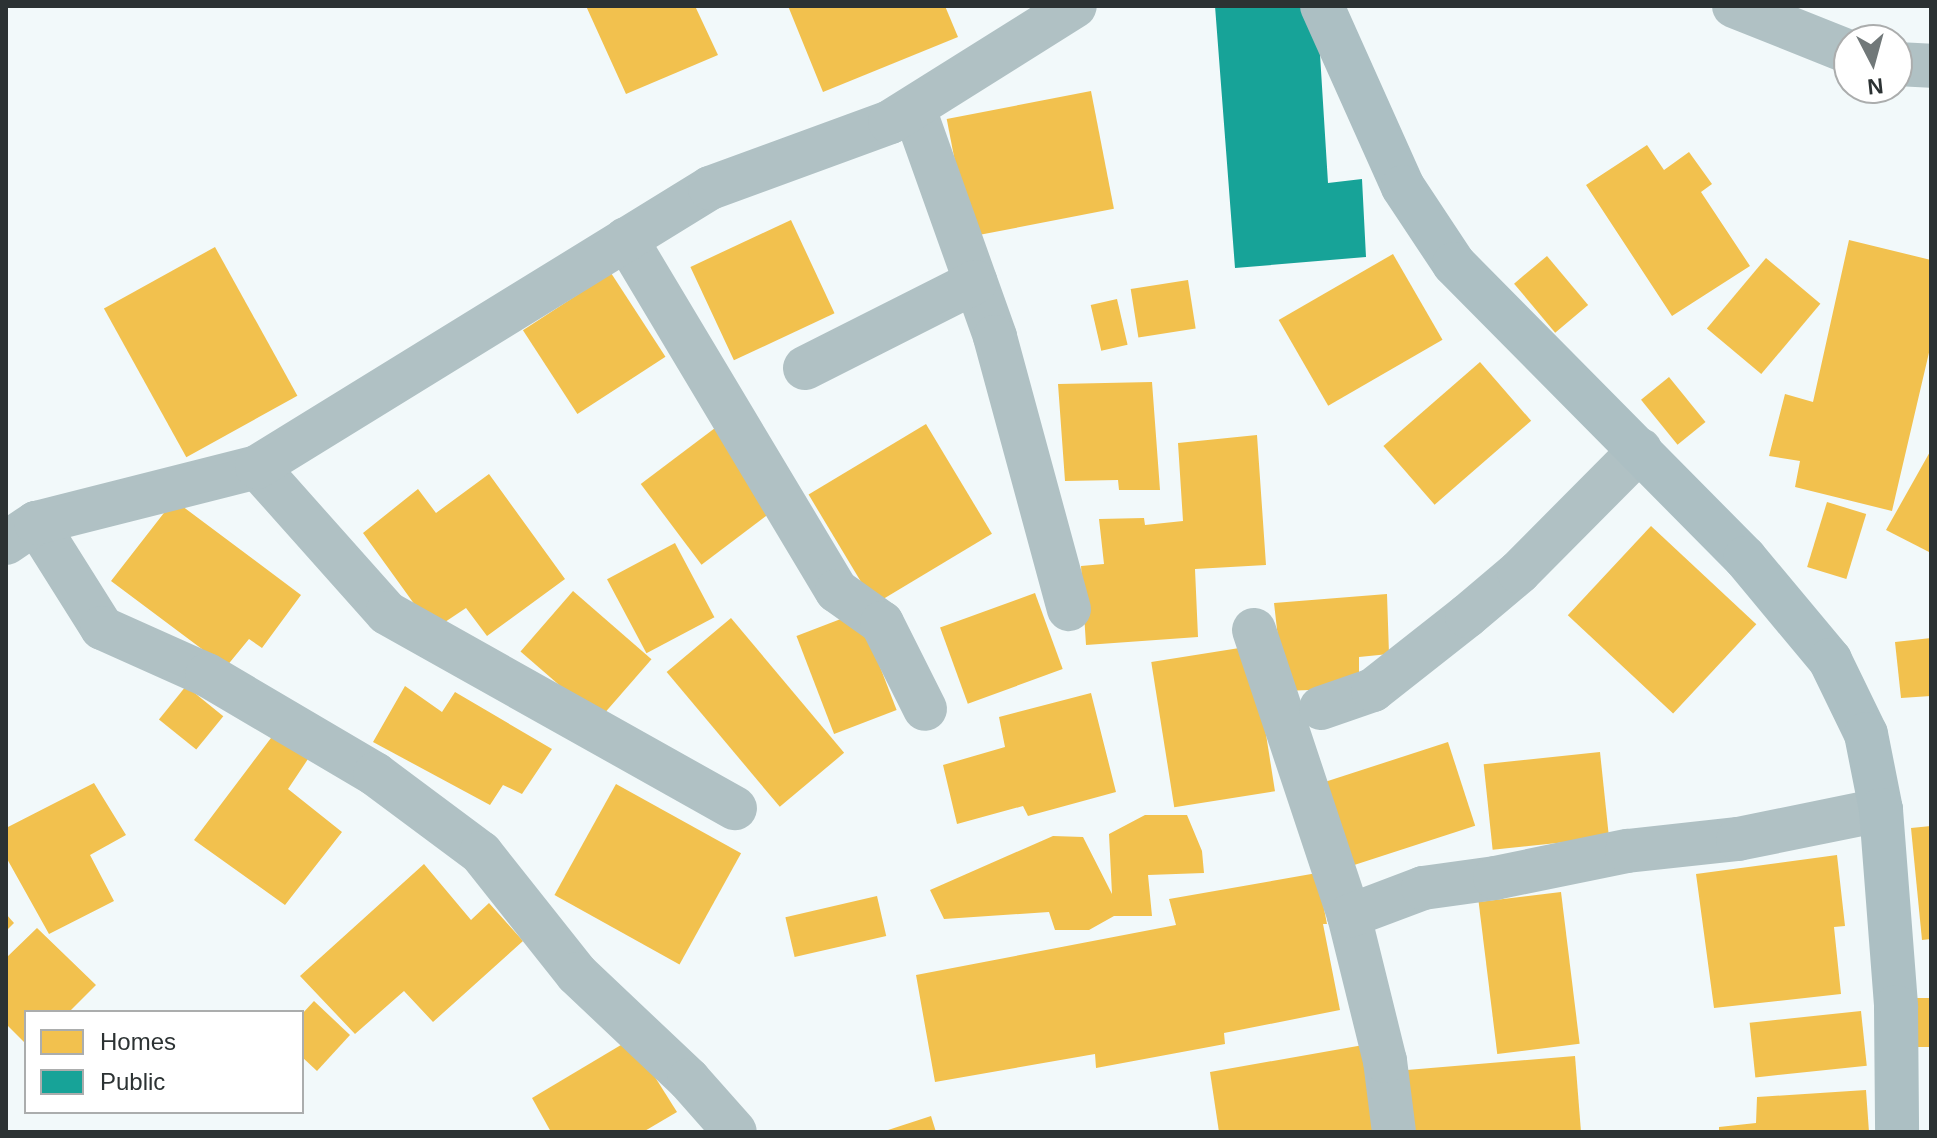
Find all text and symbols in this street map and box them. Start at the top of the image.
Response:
north arrow [1833,24,1913,104]
text: N [1866,73,1885,100]
legend [24,1010,304,1114]
text: Homes [100,1028,176,1055]
text: Public [100,1068,165,1095]

